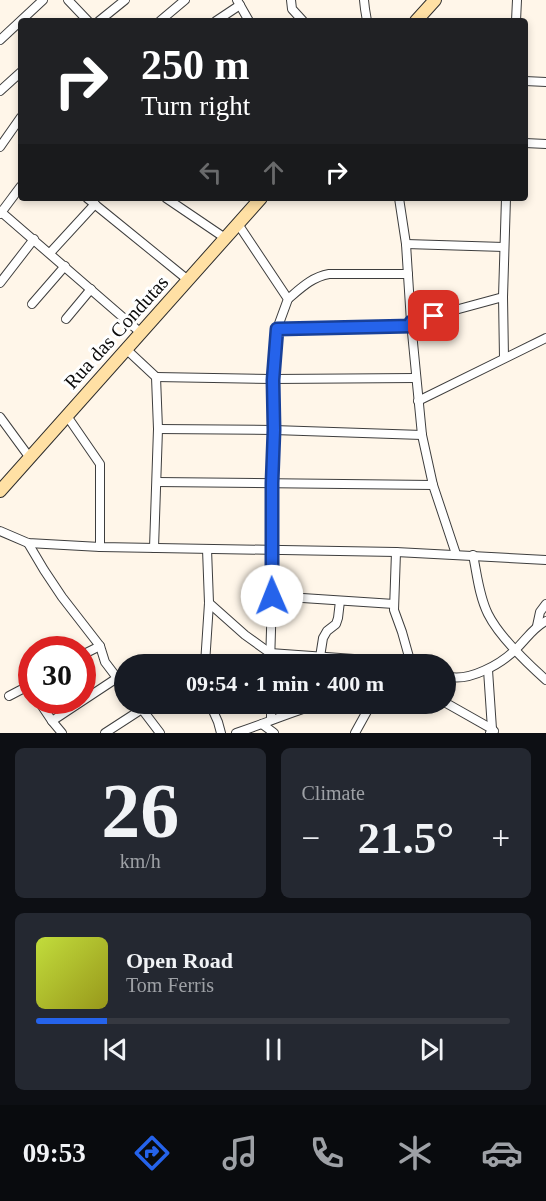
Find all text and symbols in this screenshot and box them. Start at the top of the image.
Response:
icon: right [42,42,120,120]
text: 250 m [141,42,250,88]
text: Turn right [141,91,250,121]
icon: left [194,156,227,189]
icon: ahead [257,156,290,189]
icon: right [320,156,353,189]
street label: Rua das Condutas [60,271,173,393]
pin [408,290,459,341]
icon: arrive [417,299,450,332]
position arrow [240,564,304,628]
speed limit sign: 30 [18,636,96,714]
text: 09:54 · 1 min · 400 m [186,671,384,696]
text: 26 [101,767,179,854]
text: Climate [302,782,365,804]
text: 21.5° [357,813,454,863]
text: − [302,820,320,856]
text: + [491,820,510,856]
text: km/h [120,850,161,872]
text: Open Road [126,948,233,973]
text: Tom Ferris [126,974,214,996]
icon: previous [99,1033,132,1066]
icon: pause [257,1033,290,1066]
icon: next [415,1033,448,1066]
icon: directions [131,1132,173,1174]
icon: music [219,1132,261,1174]
icon: phone [306,1132,348,1174]
icon: climate [394,1132,436,1174]
icon: car [481,1132,523,1174]
text: 09:53 [23,1138,86,1168]

